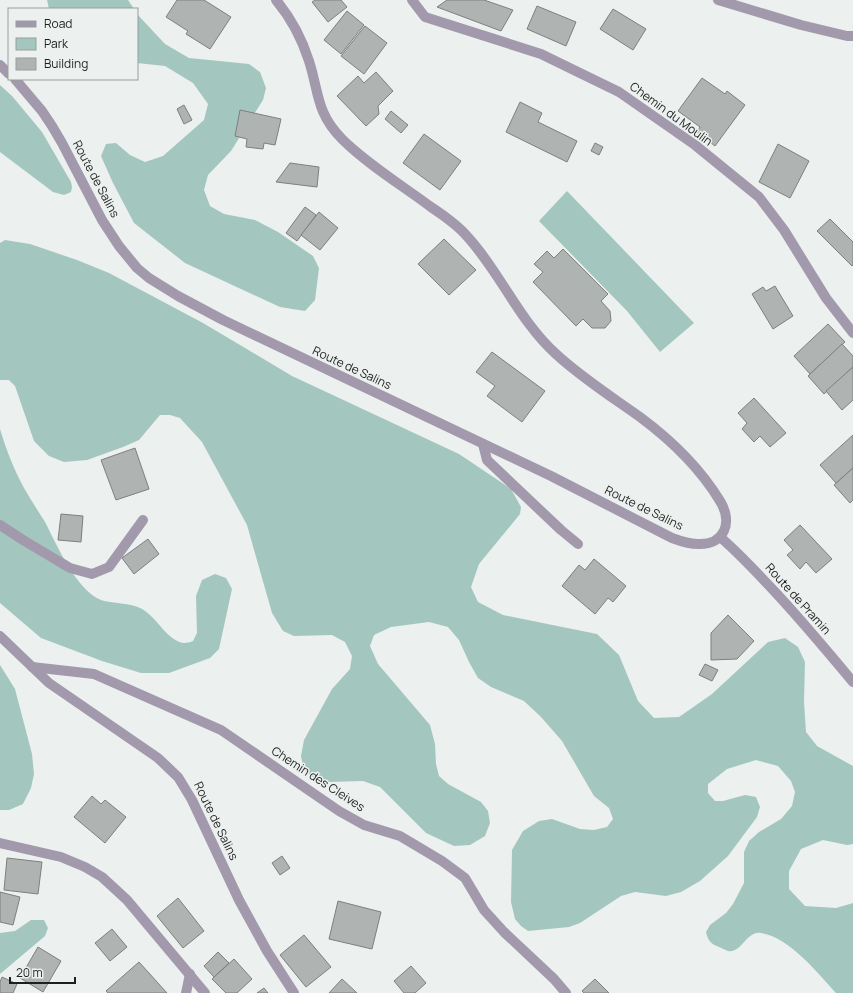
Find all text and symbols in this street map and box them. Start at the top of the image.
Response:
legend [8,8,138,80]
text: Road [44,15,72,32]
text: Park [44,35,69,52]
text: Building [44,55,88,72]
street label: Chemin du Moulin [626,78,716,149]
street label: Route de Salins [69,137,124,220]
street label: Route de Salins [310,342,395,393]
street label: Route de Salins [602,481,686,534]
street label: Route de Pramin [762,559,835,638]
street label: Chemin des Cleives [268,742,368,815]
street label: Route de Salins [190,779,243,863]
scale bar [10,959,75,985]
text: 20 m [16,964,43,981]

